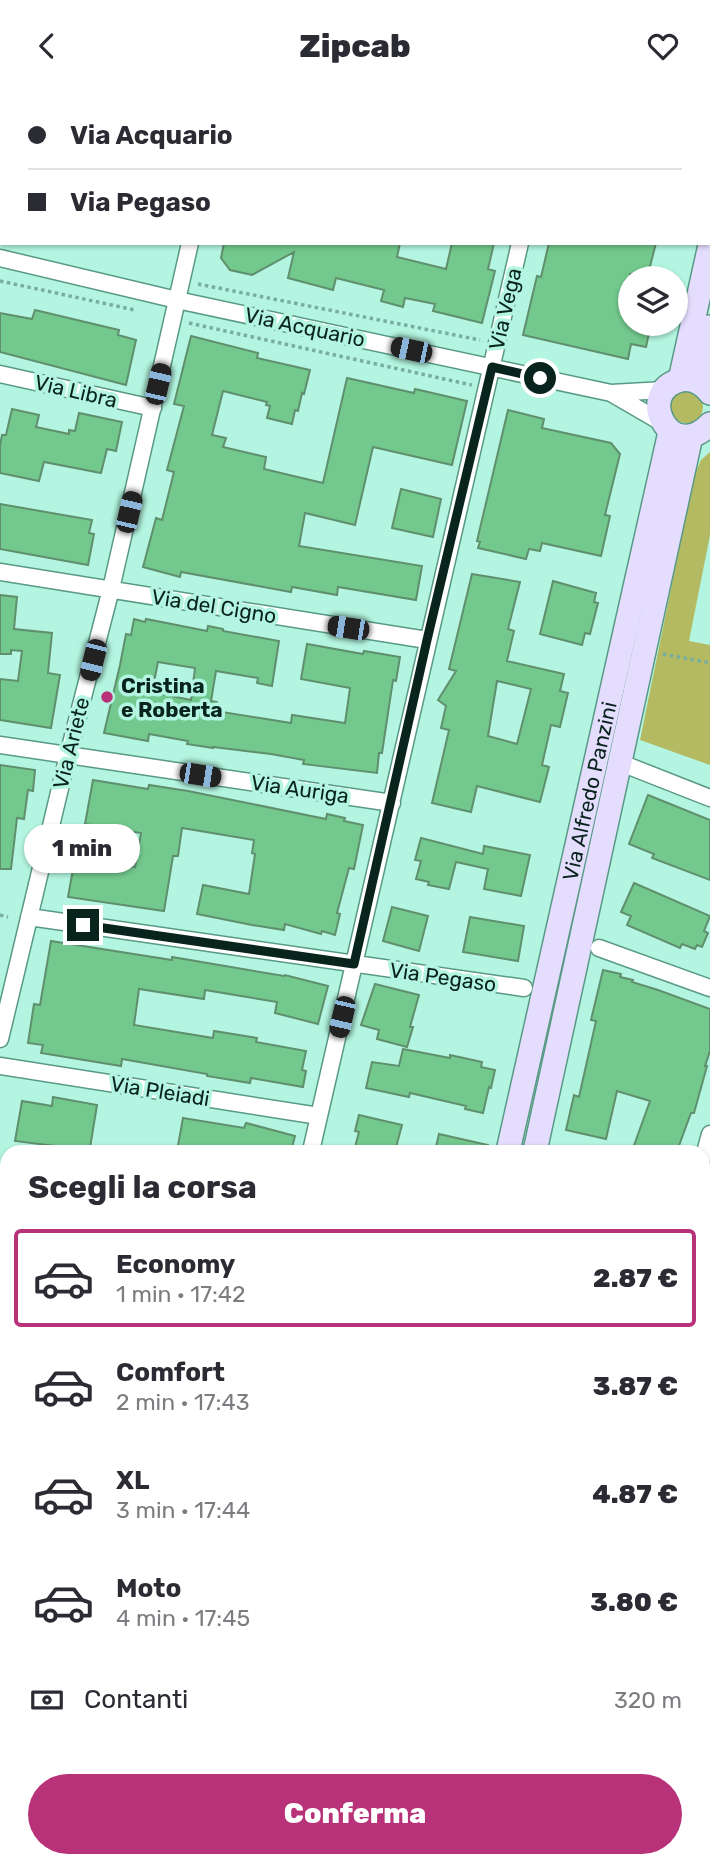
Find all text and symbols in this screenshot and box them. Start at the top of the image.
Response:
icon: back [28,27,66,65]
text: Zipcab [299,27,411,65]
icon: heart [644,27,682,65]
text: Via Acquario [70,120,233,151]
text: Via Pegaso [70,187,211,218]
street label: Via Vega [483,266,527,352]
map controls [618,266,688,336]
button: layers [618,266,688,336]
street label: Via Acquario [243,302,367,352]
car [389,335,434,365]
car [144,361,173,407]
route start [524,362,556,394]
street label: Via Libra [32,369,120,413]
car [115,489,144,535]
street label: Via del Cigno [150,584,278,628]
car [326,614,371,642]
car [78,637,109,683]
place label: Cristina e Roberta [121,673,223,722]
marker: Cristina e Roberta [99,689,115,705]
street label: Via Ariete [48,694,94,792]
street label: Via Alfredo Panzini [557,699,621,883]
car [178,761,223,789]
street label: Via Auriga [249,770,351,808]
callout: 1 min [25,823,141,873]
text: 1 min [52,834,112,862]
route end [67,909,99,941]
street label: Via Pegaso [388,957,498,997]
car [328,994,357,1040]
street label: Via Pleiadi [109,1071,211,1111]
text: Scegli la corsa [28,1168,257,1206]
icon: car [32,1247,95,1310]
text: Economy [116,1249,235,1280]
text: 2.87 € [593,1263,678,1294]
text: 1 min · 17:42 [116,1280,246,1308]
icon: car [32,1355,95,1418]
text: Comfort [116,1357,225,1388]
text: 3.87 € [593,1371,678,1402]
text: 2 min · 17:43 [116,1388,250,1416]
icon: car [32,1463,95,1526]
text: XL [116,1465,149,1496]
text: 4.87 € [592,1479,678,1510]
text: 3 min · 17:44 [116,1496,250,1524]
icon: car [32,1571,95,1634]
text: Moto [116,1573,181,1604]
text: 3.80 € [590,1587,678,1618]
text: 4 min · 17:45 [116,1604,250,1632]
icon: cash [28,1681,66,1719]
text: Contanti [84,1684,188,1715]
text: 320 m [614,1686,682,1714]
button: Conferma [28,1774,682,1854]

